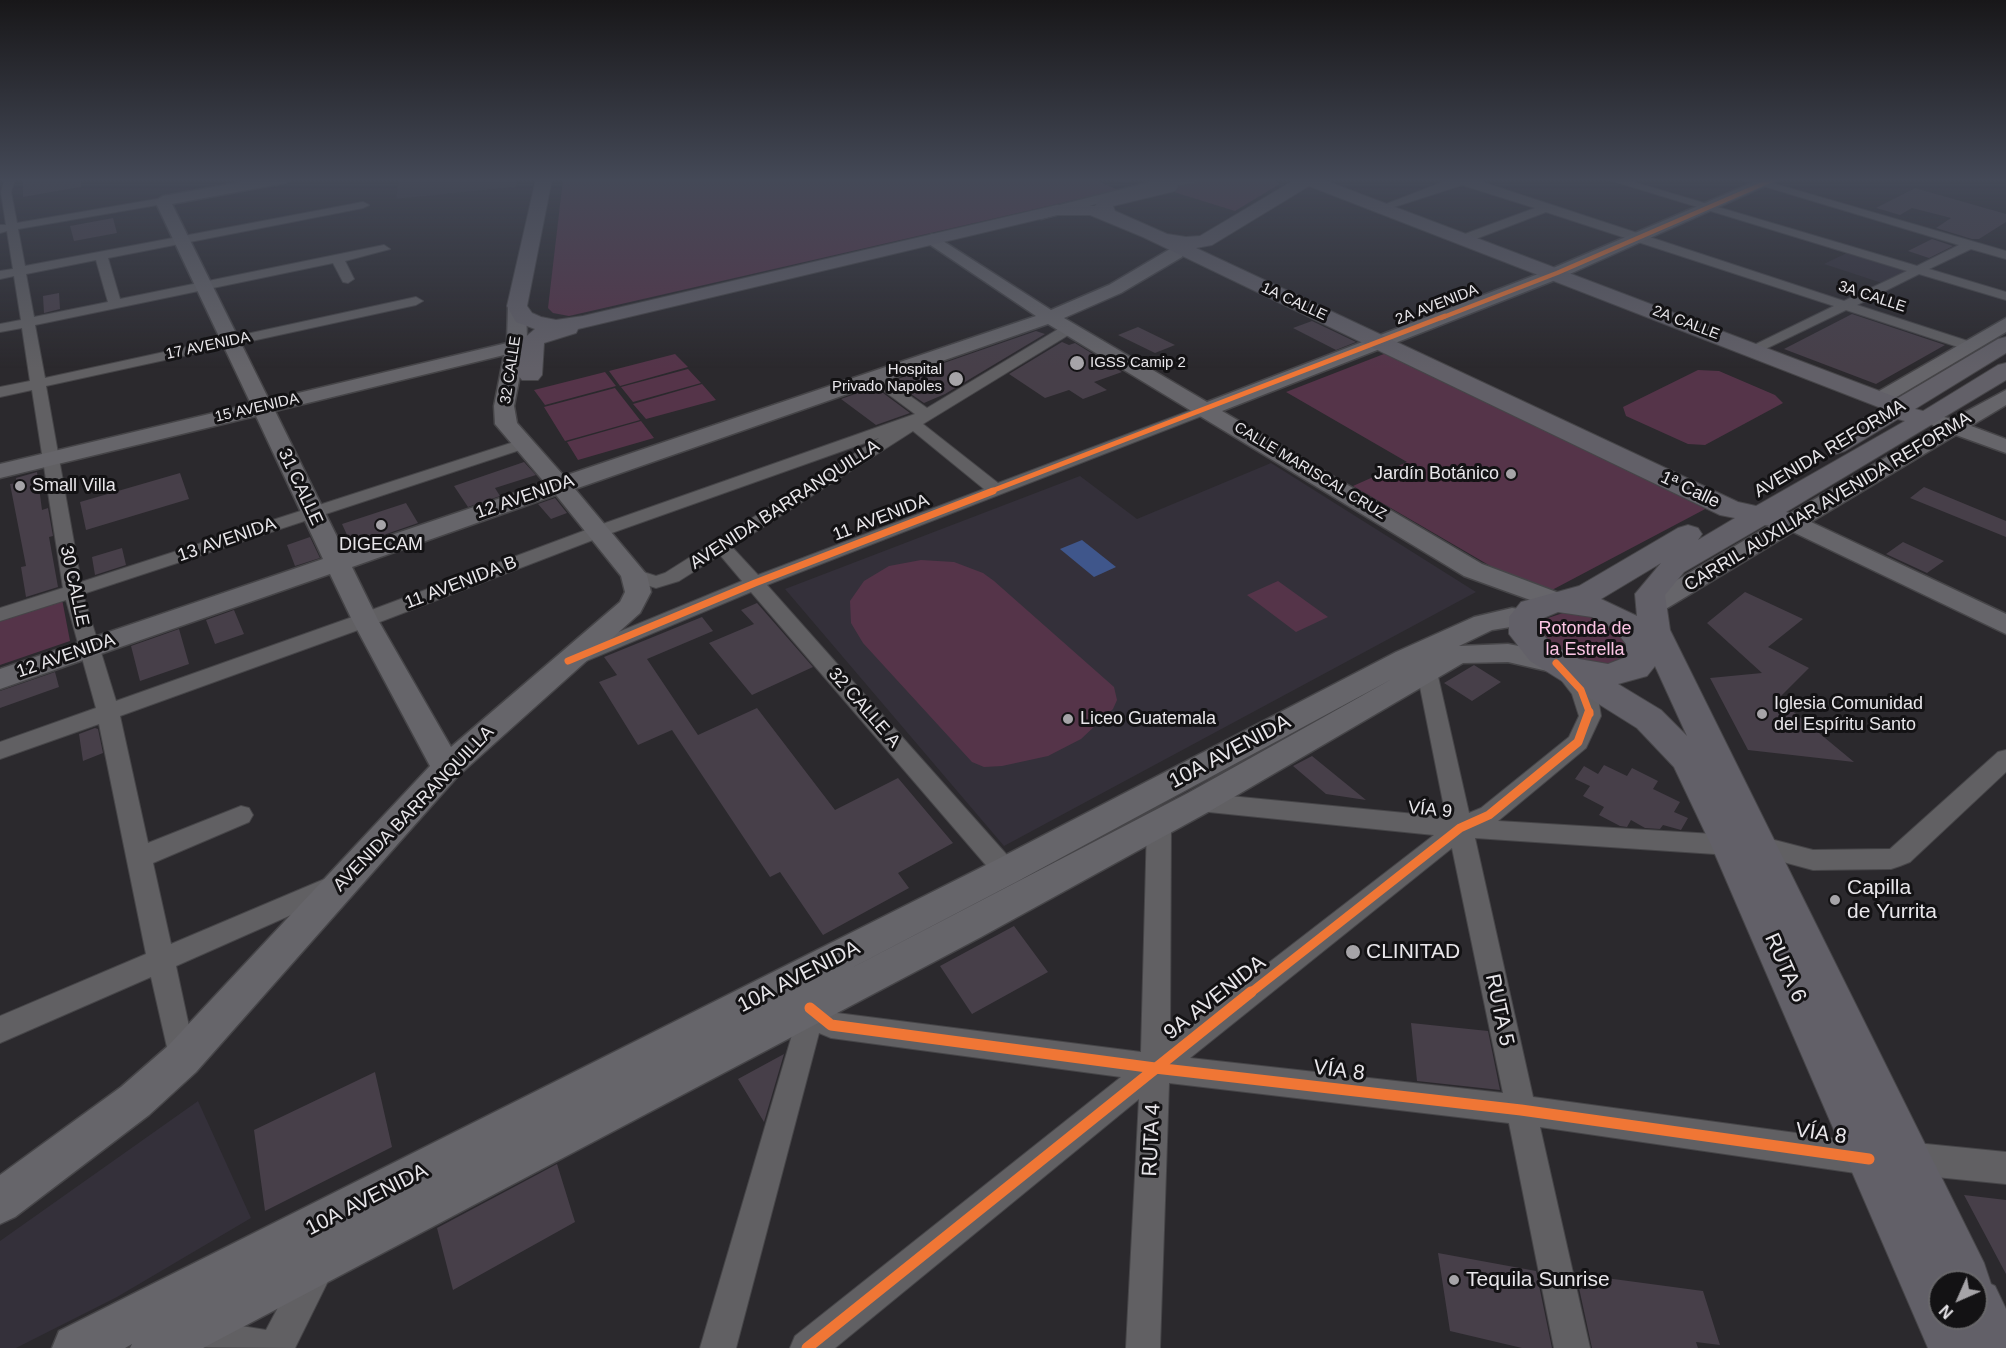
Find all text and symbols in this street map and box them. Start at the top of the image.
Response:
street label: 3A CALLE [1836,278,1908,316]
street label: 1A CALLE [1258,279,1330,325]
street label: 2A AVENIDA [1393,281,1481,329]
street label: 2A CALLE [1650,302,1722,344]
street label: 17 AVENIDA [164,328,252,364]
street label: 32 CALLE [497,335,525,405]
marker: IGSS Camip 2 [1068,354,1086,372]
place label: IGSS Camip 2 [1090,354,1186,372]
place label: Hospital Privado Napoles [832,361,942,396]
marker: Hospital Privado Napoles [947,370,965,388]
street label: 15 AVENIDA [213,390,301,426]
street label: AVENIDA REFORMA [1750,395,1910,503]
street label: CARRIL AUXILIAR AVENIDA REFORMA [1681,408,1975,596]
street label: CALLE MARISCAL CRUZ [1231,418,1389,524]
street label: AVENIDA BARRANQUILLA [686,436,884,574]
street label: 31 CALLE [273,445,327,529]
place label: Jardín Botánico [1374,463,1499,485]
marker: Jardín Botánico [1504,467,1518,481]
street label: 1ª Calle [1657,467,1723,513]
street label: 12 AVENIDA [473,470,577,524]
place label: Small Villa [32,475,116,497]
marker: Small Villa [13,479,27,493]
street label: 11 AVENIDA [830,490,932,546]
street label: 13 AVENIDA [175,513,279,567]
marker: DIGECAM [374,518,388,532]
place label: DIGECAM [339,534,423,556]
street label: 30 CALLE [55,544,93,628]
street label: 11 AVENIDA B [402,552,520,614]
park label: Rotonda de la Estrella [1538,618,1632,660]
street label: 12 AVENIDA [14,629,118,683]
street label: 32 CALLE A [823,664,905,752]
place label: Iglesia Comunidad del Espíritu Santo [1774,693,1923,736]
marker: Iglesia Comunidad del Espíritu Santo [1755,707,1769,721]
place label: Liceo Guatemala [1080,708,1216,730]
street label: 10A AVENIDA [1165,709,1295,795]
marker: Liceo Guatemala [1061,712,1075,726]
street label: AVENIDA BARRANQUILLA [329,722,499,896]
street label: VÍA 9 [1407,797,1453,823]
place label: Capilla de Yurrita [1847,875,1937,925]
marker: Capilla de Yurrita [1828,893,1842,907]
street label: RUTA 6 [1759,929,1811,1007]
street label: 10A AVENIDA [734,935,864,1019]
place label: CLINITAD [1366,939,1460,965]
marker: CLINITAD [1344,943,1362,961]
street label: 9A AVENIDA [1159,950,1271,1046]
street label: RUTA 5 [1479,972,1519,1048]
street label: VÍA 8 [1312,1055,1366,1087]
street label: RUTA 4 [1138,1103,1166,1177]
street label: VÍA 8 [1794,1118,1848,1150]
street label: 10A AVENIDA [302,1158,432,1242]
place label: Tequila Sunrise [1466,1267,1610,1293]
north arrow [1928,1270,1988,1330]
marker: Tequila Sunrise [1447,1273,1461,1287]
text: N [1936,1302,1956,1322]

